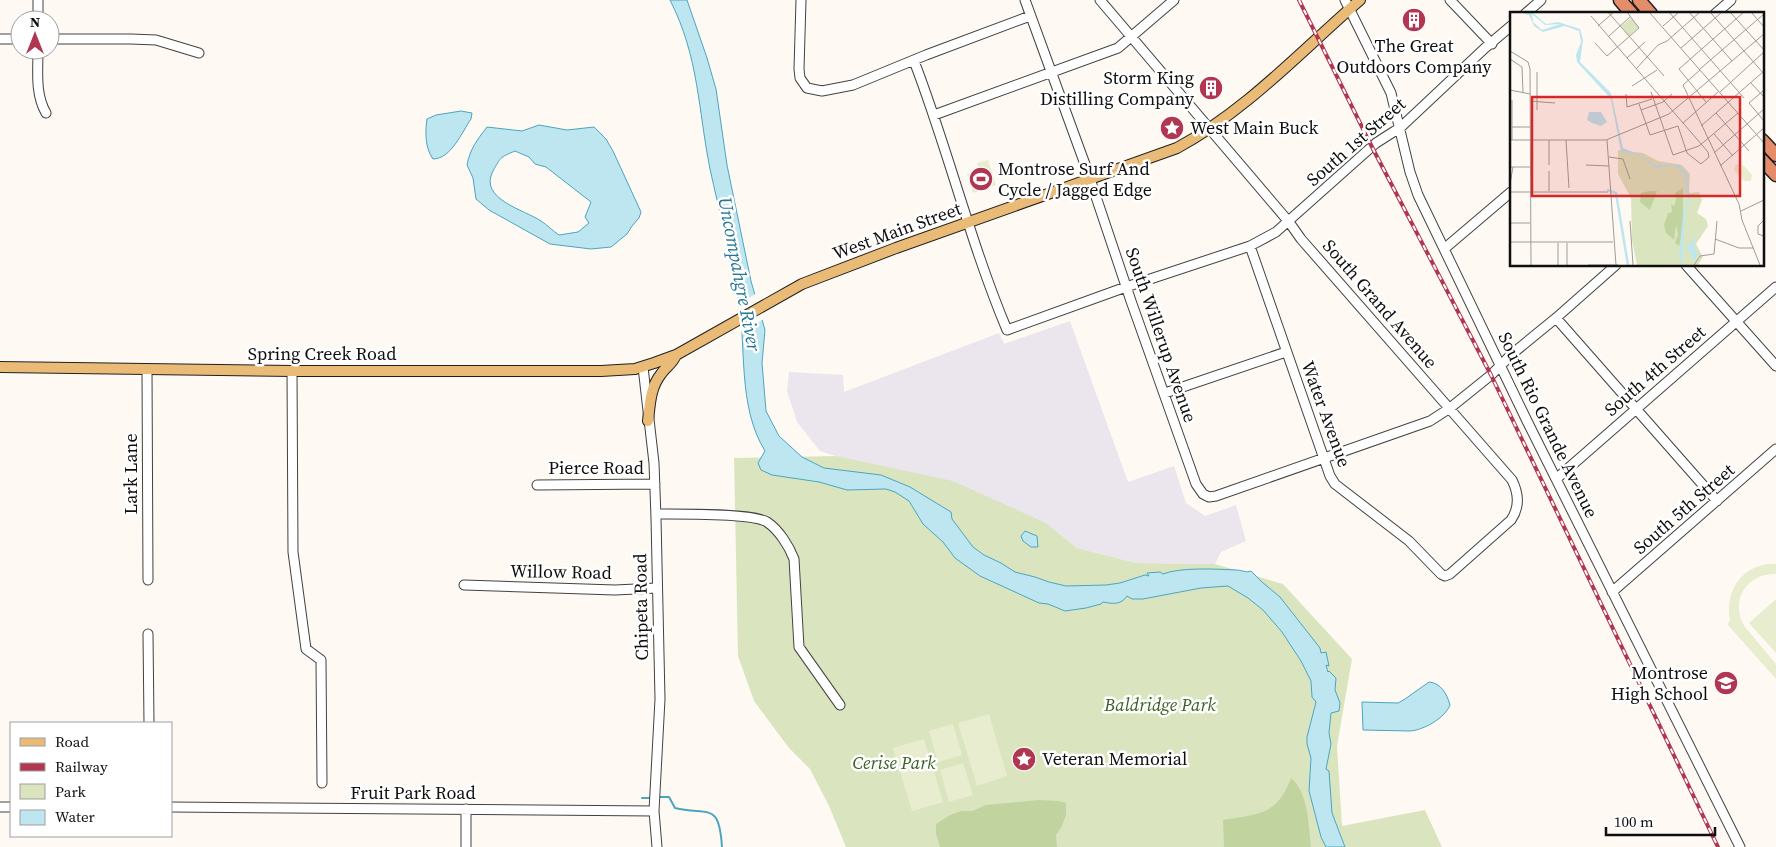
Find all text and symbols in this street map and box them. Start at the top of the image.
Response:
building icon: The Great Outdoors Company [1401,7,1427,33]
north arrow [10,10,60,60]
text: N [30,12,40,32]
inset map [1510,12,1764,266]
place label: The Great Outdoors Company [1337,33,1492,79]
place label: Storm King Distilling Company [1040,65,1195,111]
building icon: Storm King Distilling Company [1198,75,1224,101]
street label: South 1st Street [1301,92,1411,192]
place icon: West Main Buck [1159,115,1185,141]
place label: West Main Buck [1190,115,1318,140]
place label: Montrose Surf And Cycle / Jagged Edge [998,156,1152,202]
sports icon: Montrose Surf And Cycle / Jagged Edge [968,166,994,192]
water label: Uncompahgre River [712,195,768,355]
street label: West Main Street [829,196,965,265]
street label: South Grand Avenue [1317,234,1443,374]
street label: South Willerup Avenue [1120,244,1203,426]
street label: South 4th Street [1599,320,1711,422]
street label: South Rio Grande Avenue [1493,328,1604,522]
street label: Spring Creek Road [248,341,396,366]
street label: Water Avenue [1296,357,1357,470]
street label: Lark Lane [118,433,143,515]
street label: Pierce Road [548,455,644,480]
street label: South 5th Street [1628,458,1740,560]
street label: Chipeta Road [627,553,654,661]
street label: Willow Road [510,558,612,585]
place label: Montrose High School [1611,660,1708,706]
school or university icon: Montrose High School [1713,670,1739,696]
park label: Baldridge Park [1103,692,1216,717]
legend [10,722,172,837]
text: Road [55,731,89,752]
place icon: Veteran Memorial [1011,746,1037,772]
place label: Veteran Memorial [1042,746,1187,771]
park label: Cerise Park [852,750,936,775]
text: Railway [55,756,108,777]
street label: Fruit Park Road [350,780,476,805]
text: Park [55,781,87,802]
scale bar [1606,804,1715,836]
text: Water [55,806,96,827]
text: 100 m [1614,811,1654,832]

